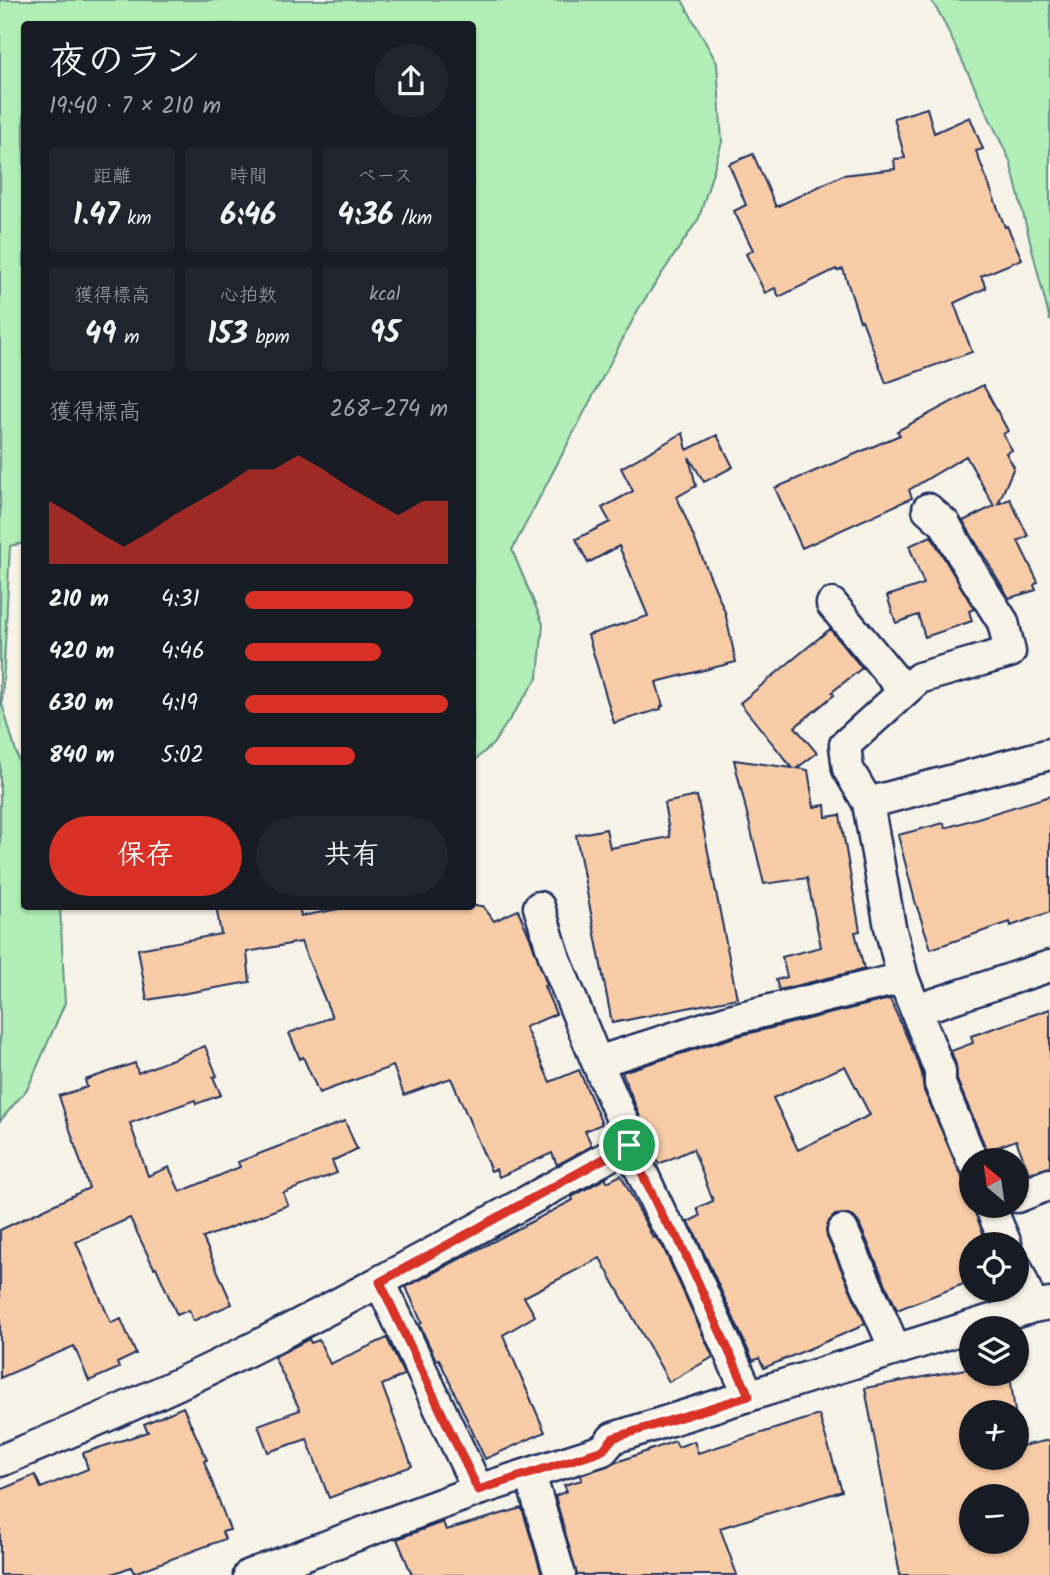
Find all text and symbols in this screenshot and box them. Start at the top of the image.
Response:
text: 夜のラン [49,33,201,93]
button: share [374,44,448,118]
text: 19:40 · 7 × 210 m [49,89,221,125]
text: 距離 [93,162,131,192]
text: 時間 [229,162,268,192]
text: ペース [357,162,413,192]
text: 1.47 [73,192,120,240]
text: 6:46 [220,192,277,240]
text: 4:36 [337,192,394,240]
text: km [120,204,151,234]
text: /km [394,204,432,234]
text: kcal [369,280,400,310]
text: 獲得標高 [74,281,150,311]
text: 心拍数 [220,281,277,311]
text: 95 [370,310,400,358]
text: 49 [85,311,117,359]
text: 153 [207,311,248,359]
text: m [117,323,139,353]
text: bpm [248,323,290,353]
text: 268–274 m [330,392,448,428]
text: 獲得標高 [49,395,141,431]
text: 210 m [49,582,109,618]
text: 4:31 [161,582,200,618]
text: 420 m [49,634,114,670]
text: 4:46 [161,634,205,670]
text: 630 m [49,686,114,722]
text: 4:19 [161,686,198,722]
text: 840 m [49,738,115,774]
text: 5:02 [161,738,204,774]
button: 保存 [49,816,242,896]
button: 共有 [256,816,448,896]
pin [599,1115,659,1175]
icon: arrive [610,1126,648,1164]
north arrow [959,1148,1029,1218]
map controls [959,1148,1029,1554]
button: locate [959,1232,1029,1302]
button: layers [959,1316,1029,1386]
button: + [959,1400,1029,1470]
button: − [959,1484,1029,1554]

